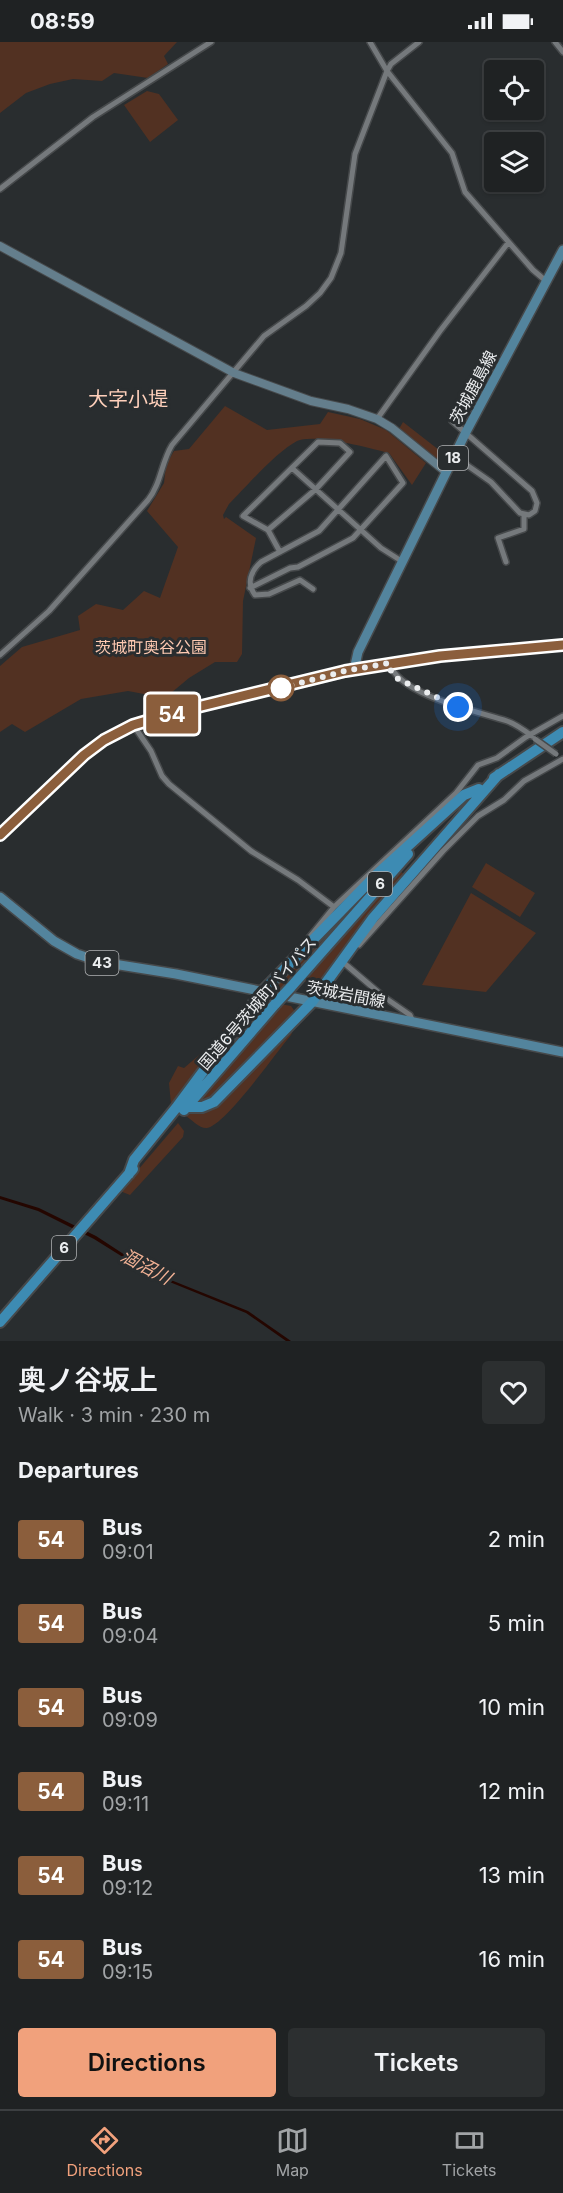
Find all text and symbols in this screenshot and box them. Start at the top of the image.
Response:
text: 08:59 [30,8,95,34]
map controls [484,60,544,192]
button: locate [484,60,544,120]
button: layers [484,132,544,192]
street label: 茨城鹿島線 [445,347,501,427]
district label: 大字小堤 [88,387,168,411]
road number: 18 [438,446,468,470]
park label: 茨城町奥谷公園 [95,637,207,657]
unlabelled marker [268,675,294,701]
your location [443,692,473,722]
line badge: 54 [145,694,199,734]
text: 54 [158,702,186,727]
road number: 6 [368,872,392,896]
street label: 国道6号茨城町バイパス [194,932,320,1074]
road number: 43 [86,951,118,975]
street label: 茨城岩間線 [305,977,387,1011]
road number: 6 [52,1236,76,1260]
water label: 涸沼川 [117,1245,177,1289]
button: heart [482,1361,545,1424]
text: 奥ノ谷坂上 [18,1363,158,1397]
text: Walk · 3 min · 230 m [18,1403,210,1427]
text: Departures [18,1457,139,1483]
text: Bus [102,1514,143,1540]
text: 2 min [488,1526,545,1552]
text: 54 [37,1527,65,1552]
text: 09:01 [102,1540,154,1564]
text: Bus [102,1598,143,1624]
text: 5 min [488,1610,545,1636]
text: 54 [37,1611,65,1636]
text: 09:04 [102,1624,158,1648]
text: Bus [102,1682,143,1708]
text: 10 min [478,1694,545,1720]
text: 54 [37,1695,65,1720]
text: 09:09 [102,1708,158,1732]
text: Bus [102,1766,143,1792]
text: 12 min [479,1778,545,1804]
text: 54 [37,1779,65,1804]
text: 09:11 [102,1792,149,1816]
text: Bus [102,1850,143,1876]
text: 13 min [479,1862,545,1888]
text: 54 [37,1863,65,1888]
text: 09:12 [102,1876,153,1900]
text: Bus [102,1934,143,1960]
text: 16 min [479,1946,545,1972]
text: 54 [37,1947,65,1972]
text: 09:15 [102,1960,153,1984]
button: Directions [18,2028,276,2097]
button: Tickets [288,2028,545,2097]
tab: Directions [66,2124,143,2180]
tab: Map [276,2124,309,2180]
tab: Tickets [442,2124,496,2180]

